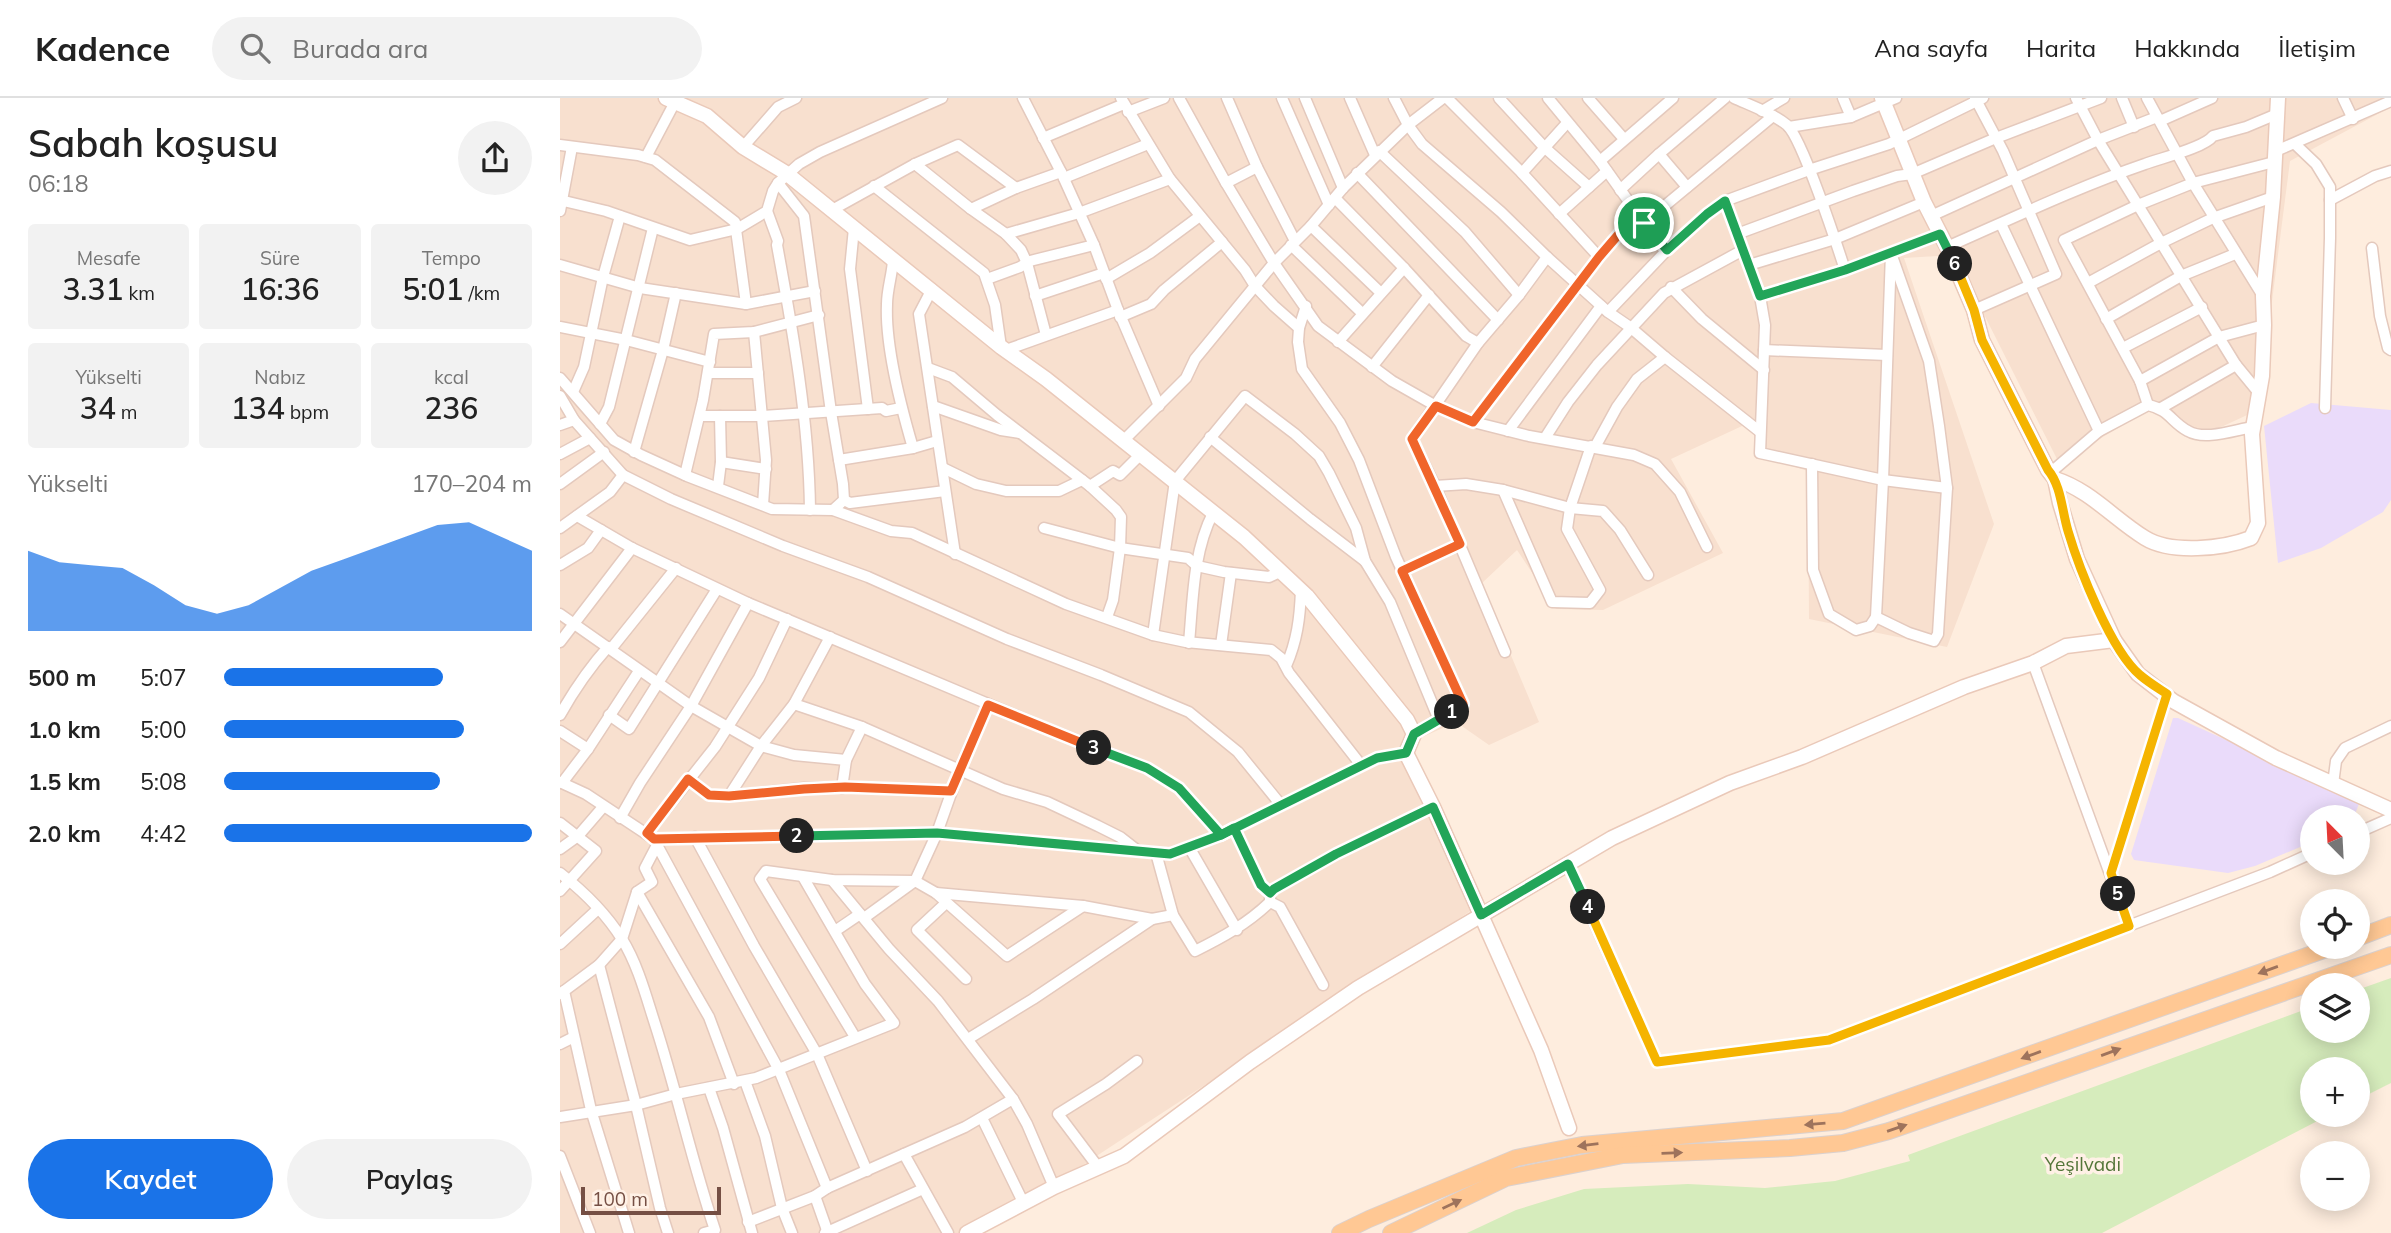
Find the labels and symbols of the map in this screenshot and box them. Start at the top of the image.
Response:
pin [1614,193,1674,253]
pin: 6 [1938,246,1972,282]
pin: 1 [1434,694,1470,730]
pin: 3 [1076,730,1112,766]
north arrow [2300,805,2370,875]
pin: 2 [779,818,814,854]
pin: 5 [2100,876,2136,912]
pin: 4 [1570,890,1606,924]
one-way arrow [2257,965,2278,976]
one-way arrow [2101,1046,2122,1057]
one-way arrow [2020,1050,2041,1061]
one-way arrow [1803,1119,1825,1130]
one-way arrow [1887,1122,1908,1133]
one-way arrow [1577,1139,1599,1150]
one-way arrow [1661,1147,1683,1159]
park label: Yeşilvadi [2044,1152,2121,1176]
scale bar [581,1184,721,1216]
one-way arrow [1442,1198,1462,1210]

